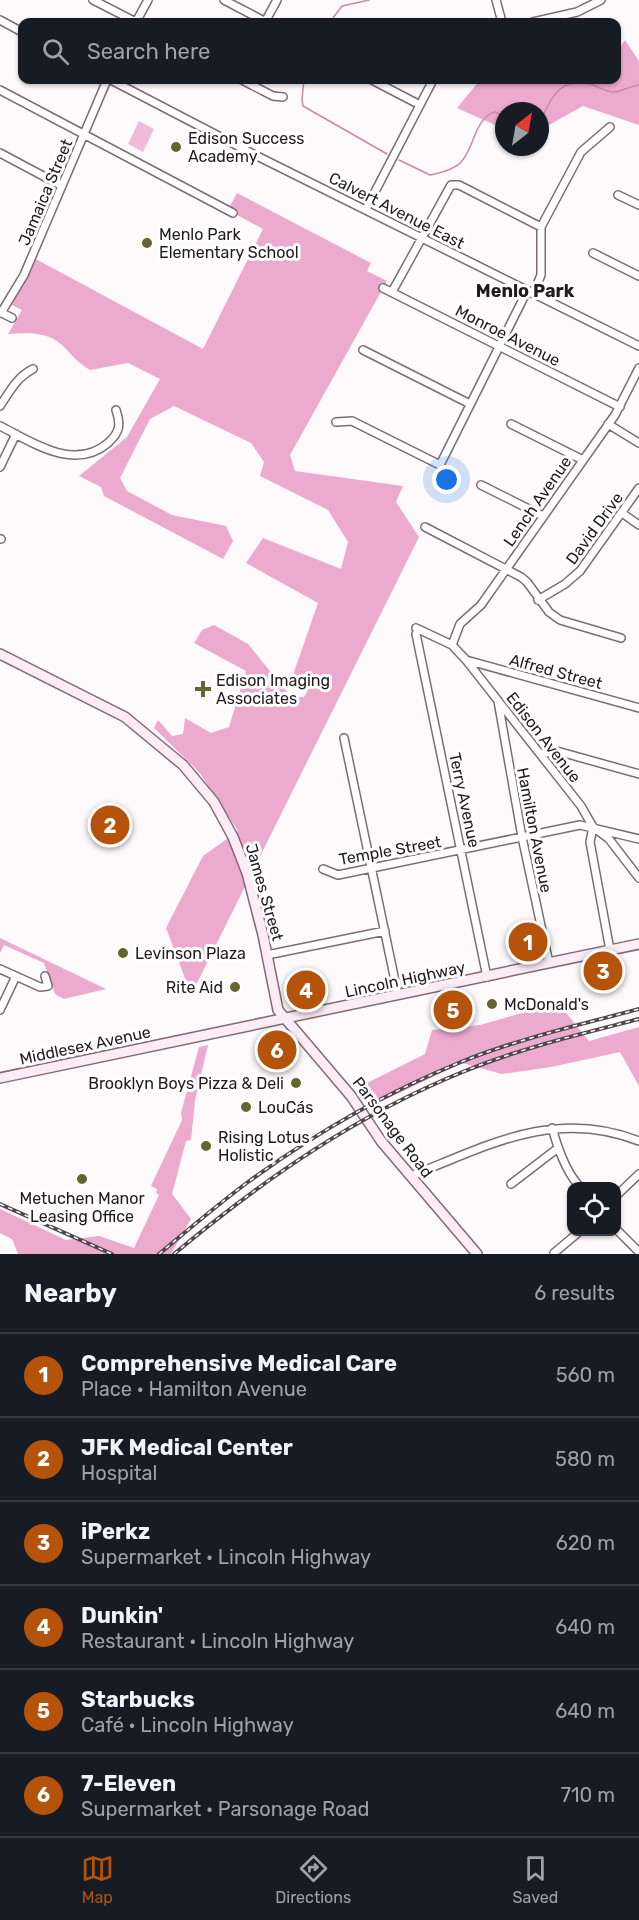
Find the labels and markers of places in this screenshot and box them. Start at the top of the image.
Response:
place label: Edison Success Academy [188,129,305,166]
marker: Edison Success Academy [169,140,183,154]
place label: Menlo Park Elementary School [159,225,299,262]
marker: Menlo Park Elementary School [140,236,154,250]
place label: Edison Imaging Associates [216,671,330,708]
marker: Edison Imaging Associates [194,680,212,698]
pin: 2 [90,802,130,848]
pin: 1 [508,920,548,964]
place label: Levinson Plaza [135,944,246,963]
marker: Levinson Plaza [116,946,130,960]
pin: 3 [584,948,622,994]
pin: 4 [286,968,326,1012]
place label: Rite Aid [166,978,223,997]
marker: Rite Aid [228,980,242,994]
pin: 5 [434,988,472,1032]
place label: McDonald's [504,995,589,1014]
marker: McDonald's [485,997,499,1011]
pin: 6 [258,1028,296,1072]
place label: Brooklyn Boys Pizza & Deli [88,1074,284,1093]
marker: Brooklyn Boys Pizza & Deli [289,1076,303,1090]
place label: LouCás [258,1098,313,1117]
marker: LouCás [239,1100,253,1114]
place label: Rising Lotus Holistic [218,1128,310,1165]
marker: Rising Lotus Holistic [199,1139,213,1153]
marker: Metuchen Manor Leasing Office [75,1172,89,1186]
place label: Metuchen Manor Leasing Office [19,1189,145,1226]

